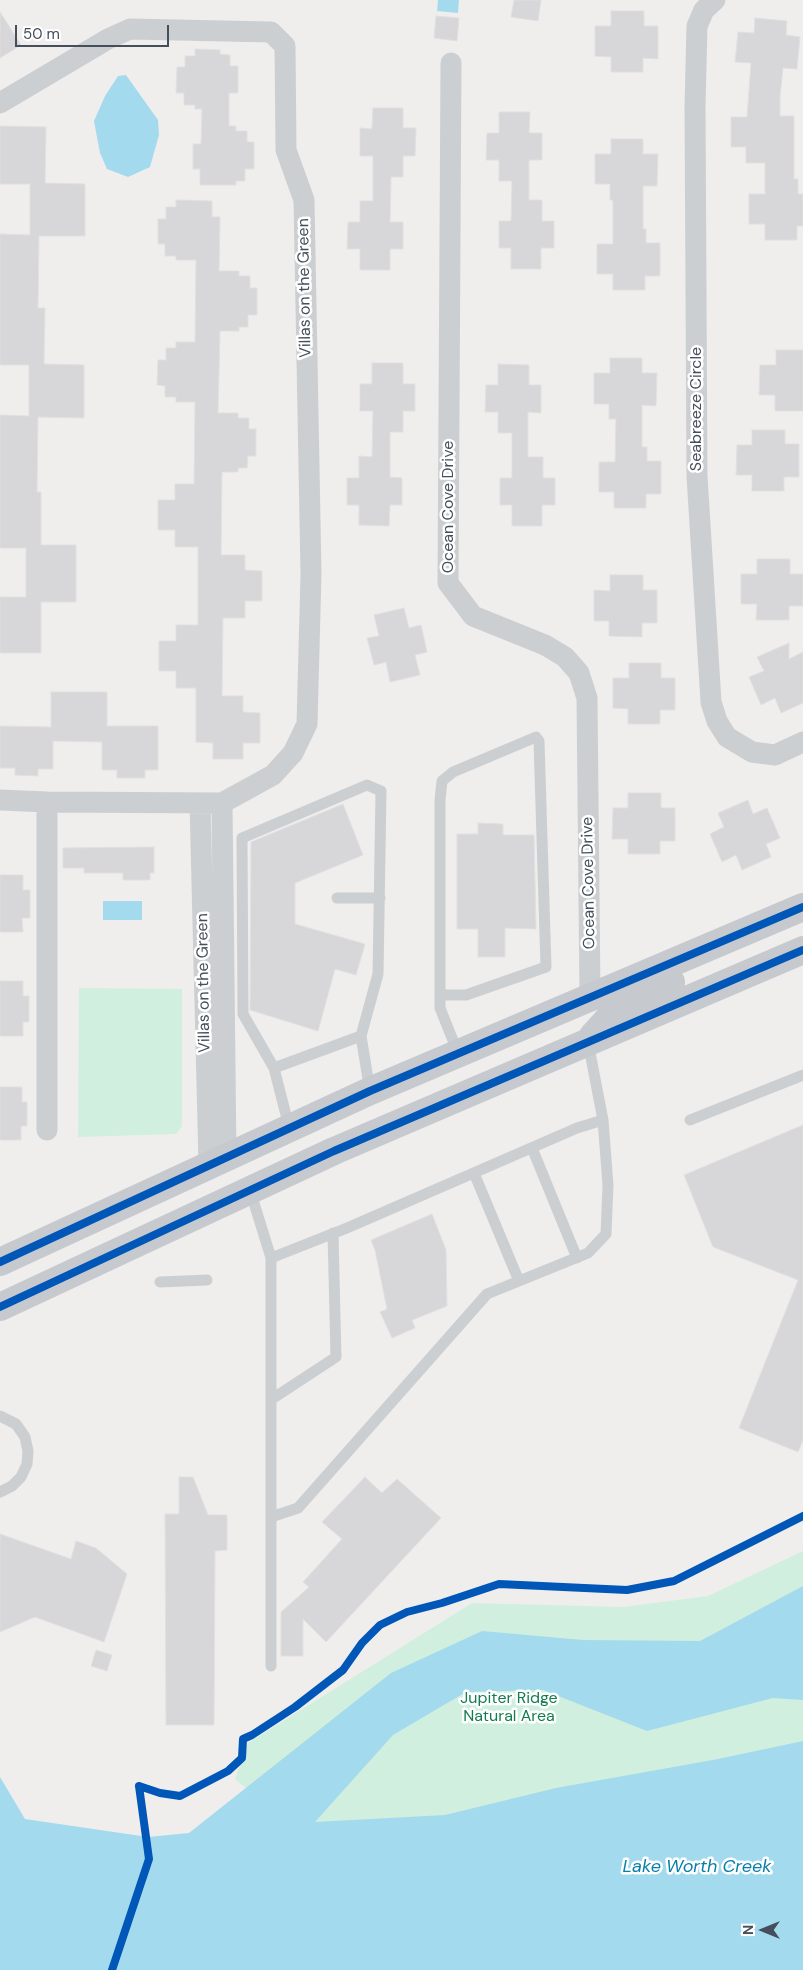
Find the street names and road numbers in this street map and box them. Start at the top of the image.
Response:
street label: Villas on the Green [294,218,316,358]
street label: Seabreeze Circle [687,347,707,471]
street label: Ocean Cove Drive [439,441,459,573]
street label: Ocean Cove Drive [578,817,600,949]
street label: Villas on the Green [193,913,215,1053]

